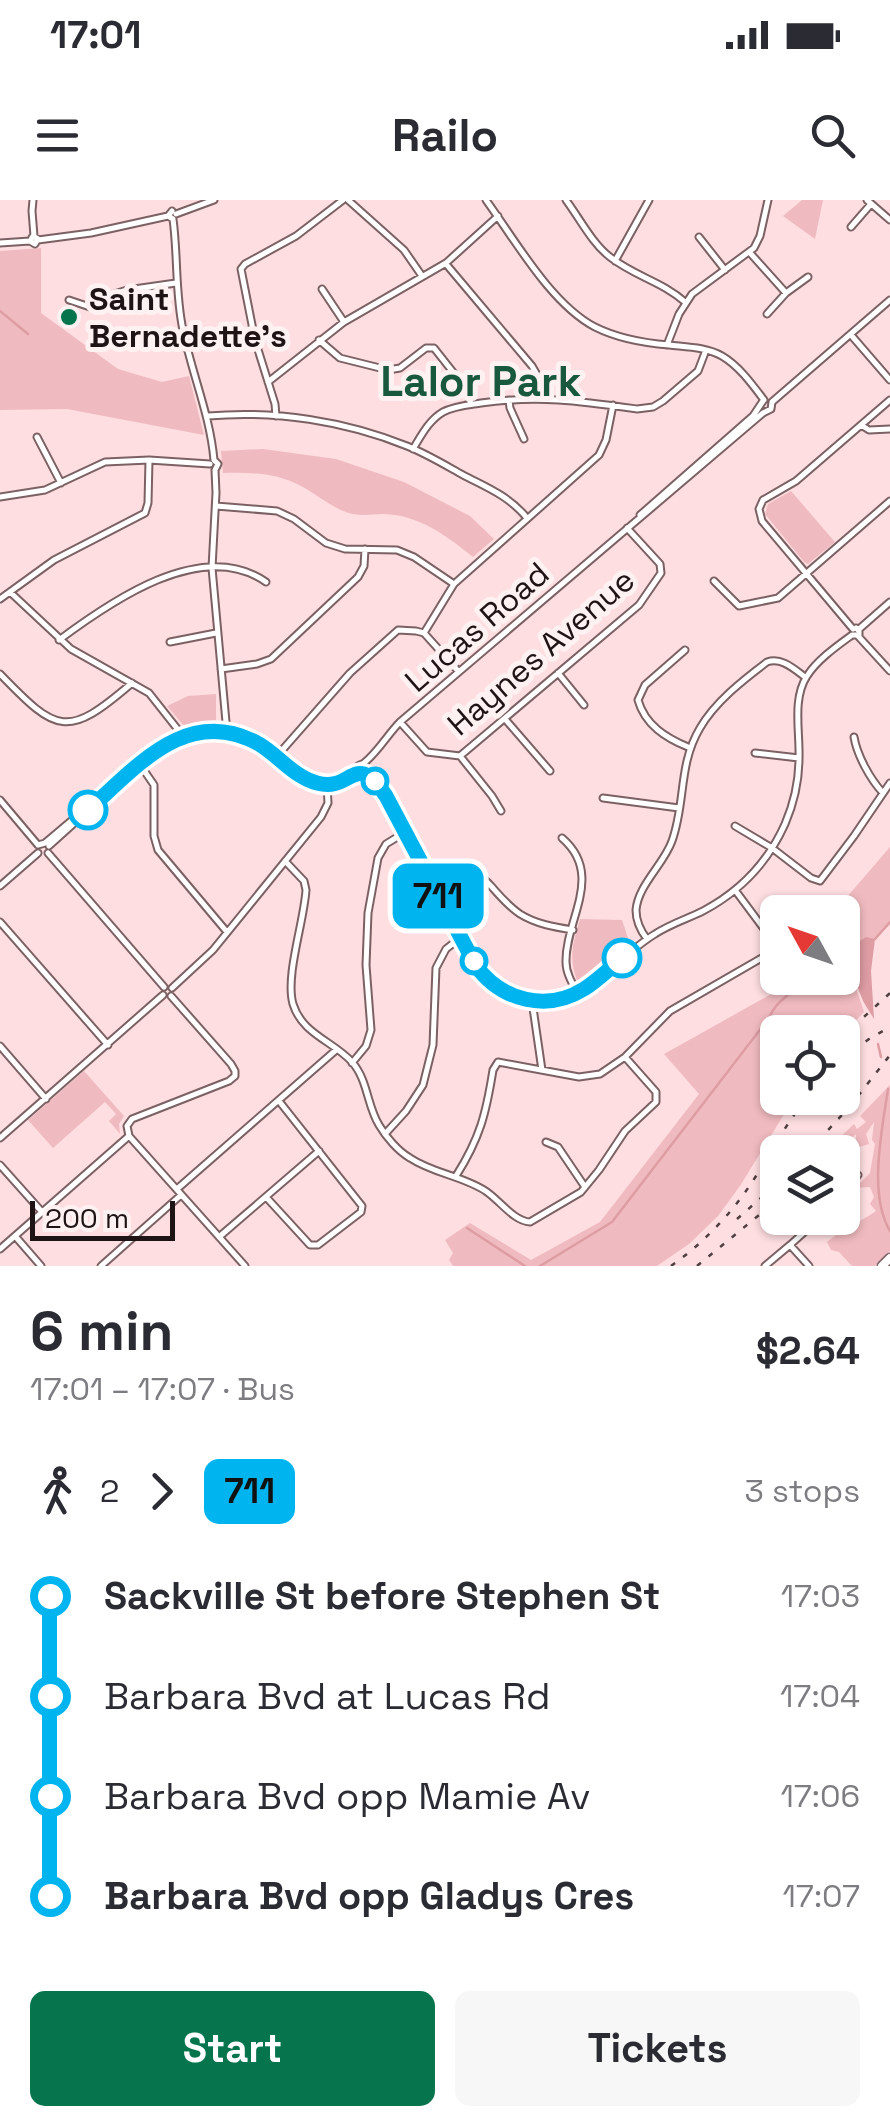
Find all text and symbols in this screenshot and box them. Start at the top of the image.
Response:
text: 17:01 [50,11,141,59]
text: Railo [392,107,498,164]
icon: menu [30,108,85,163]
icon: search [805,108,860,163]
place label: Saint Bernadette's [89,279,287,356]
marker: Saint Bernadette's [58,306,80,328]
district label: Lalor Park [381,355,582,408]
street label: Lucas Road [397,554,557,700]
street label: Haynes Avenue [439,560,643,744]
unlabelled marker [362,768,388,794]
unlabelled marker [69,791,107,829]
line badge: 711 [380,864,496,928]
text: 711 [413,874,463,918]
north arrow [760,895,860,995]
map controls [760,895,860,1235]
unlabelled marker [603,939,641,977]
unlabelled marker [461,948,487,974]
button: locate [760,1015,860,1115]
button: layers [760,1135,860,1235]
scale bar [30,1196,175,1240]
text: 200 m [45,1200,129,1236]
text: 6 min [30,1296,173,1366]
text: $2.64 [756,1327,860,1375]
text: 17:01 – 17:07 · Bus [30,1369,295,1409]
icon: walk [30,1464,85,1519]
icon: forward [134,1464,189,1519]
text: 711 [224,1469,275,1513]
text: 2 [100,1471,119,1511]
text: 3 stops [745,1471,860,1511]
text: Sackville St before Stephen St [104,1572,660,1620]
text: 17:03 [781,1576,860,1616]
text: Barbara Bvd at Lucas Rd [104,1672,550,1720]
text: 17:04 [780,1676,860,1716]
text: Barbara Bvd opp Mamie Av [104,1772,590,1820]
text: 17:06 [780,1776,860,1816]
text: Barbara Bvd opp Gladys Cres [104,1872,634,1920]
text: 17:07 [782,1876,860,1916]
button: Start [30,1991,435,2106]
button: Tickets [455,1991,860,2106]

